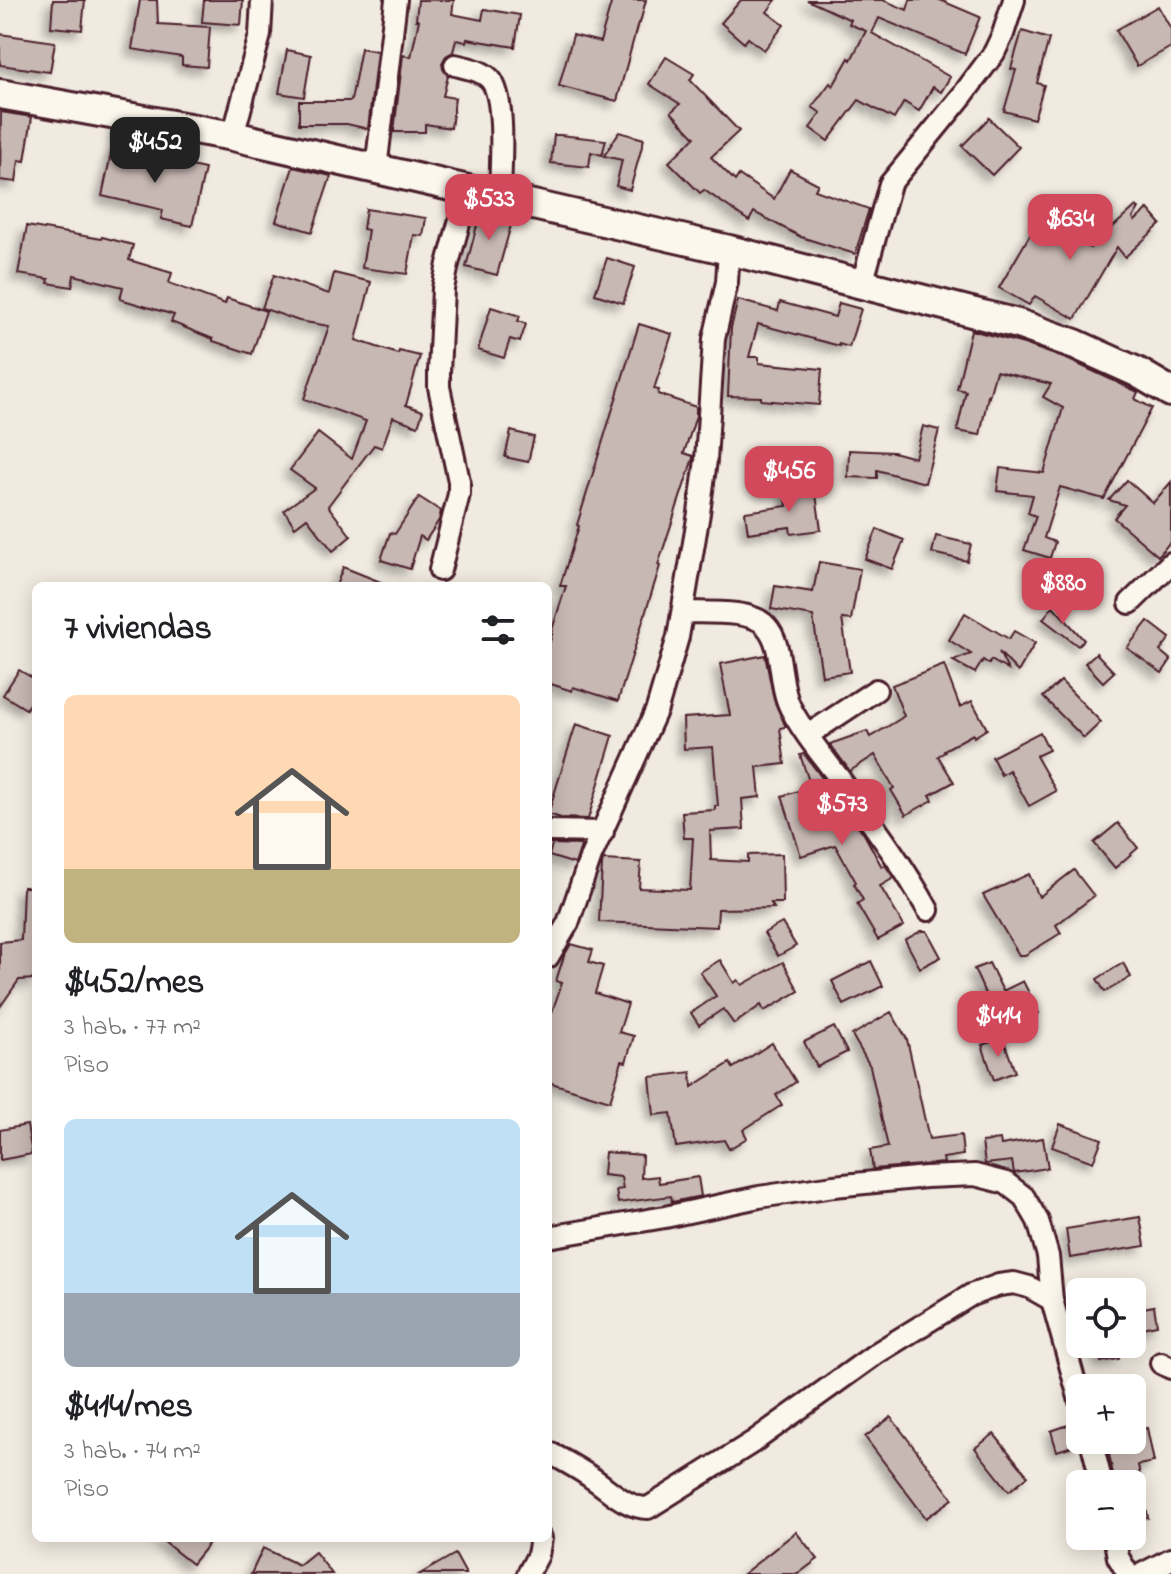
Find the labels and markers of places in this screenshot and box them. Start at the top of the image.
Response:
pin: $452 [108,117,202,185]
pin: $533 [442,174,536,242]
pin: $634 [1023,194,1117,262]
pin: $456 [742,446,836,514]
pin: $880 [1016,558,1110,626]
pin: $573 [795,779,889,847]
pin: $414 [951,991,1045,1059]

